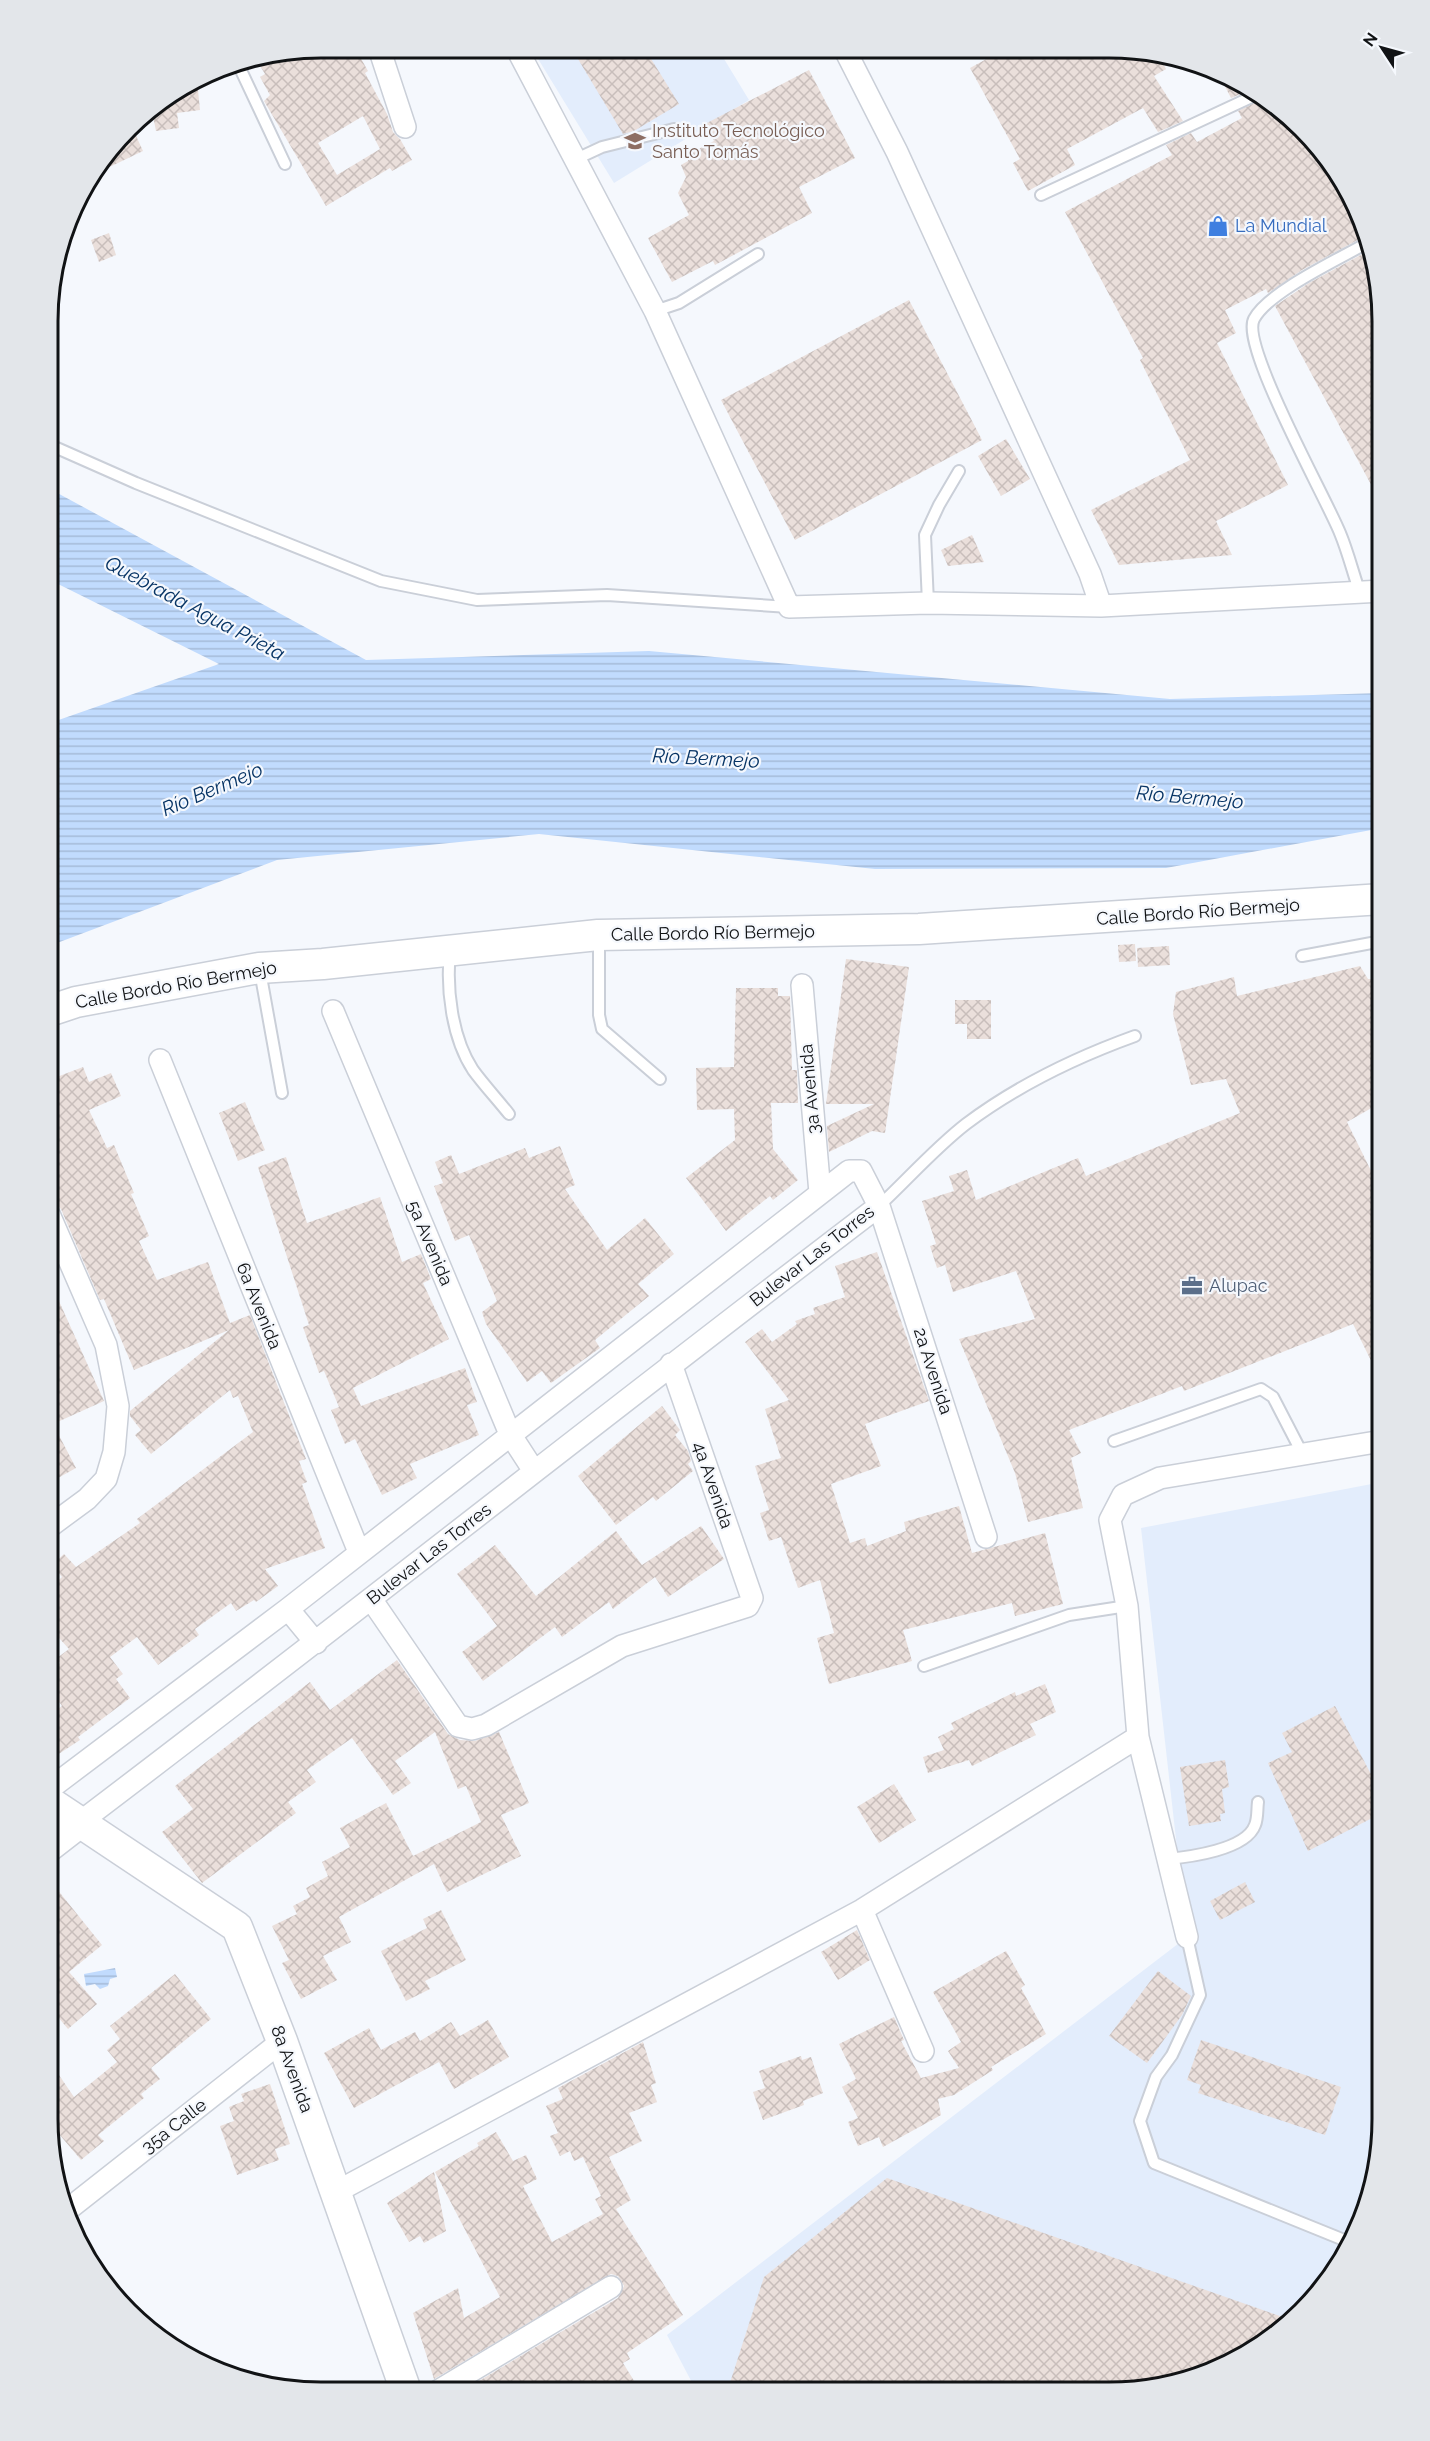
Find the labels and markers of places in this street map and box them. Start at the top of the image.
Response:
place label: Instituto Tecnológico Santo Tomás [652,120,825,162]
school or university icon: Instituto Tecnológico Santo Tomás [623,129,647,153]
shop icon: La Mundial [1206,214,1230,238]
place label: La Mundial [1235,215,1327,236]
office icon: Alupac [1180,1274,1204,1298]
place label: Alupac [1209,1275,1268,1296]

